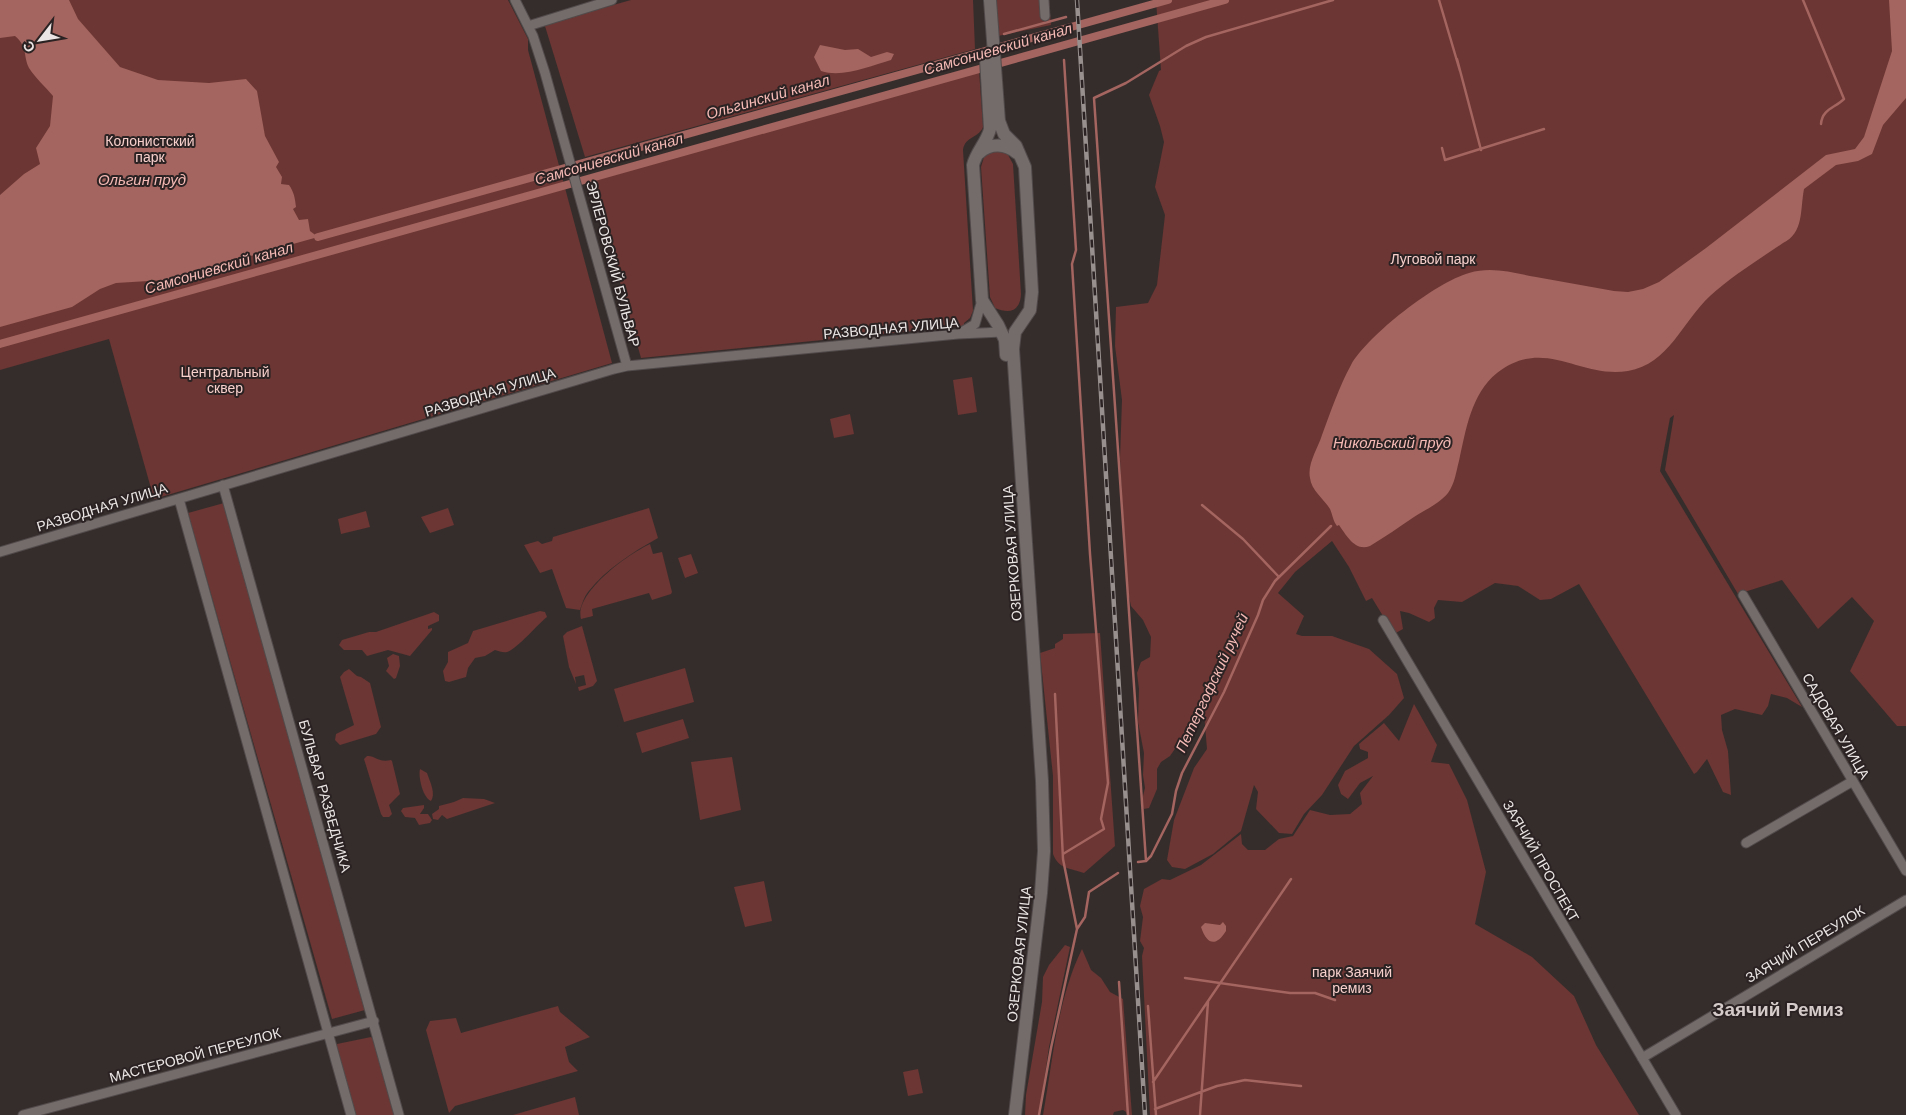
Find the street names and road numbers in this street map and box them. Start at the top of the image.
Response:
street label: ЭРЛЕРОВСКИЙ БУЛЬВАР [583,179,644,349]
street label: РАЗВОДНАЯ УЛИЦА [823,314,960,342]
street label: РАЗВОДНАЯ УЛИЦА [423,364,558,420]
street label: РАЗВОДНАЯ УЛИЦА [35,479,170,535]
street label: ОЗЕРКОВАЯ УЛИЦА [999,484,1025,622]
street label: САДОВАЯ УЛИЦА [1799,670,1873,782]
street label: БУЛЬВАР РАЗВЕДЧИКА [296,718,355,875]
street label: ЗАЯЧИЙ ПРОСПЕКТ [1500,797,1583,925]
street label: ОЗЕРКОВАЯ УЛИЦА [1004,885,1034,1023]
street label: ЗАЯЧИЙ ПЕРЕУЛОК [1742,901,1868,986]
street label: МАСТЕРОВОЙ ПЕРЕУЛОК [107,1023,283,1086]

